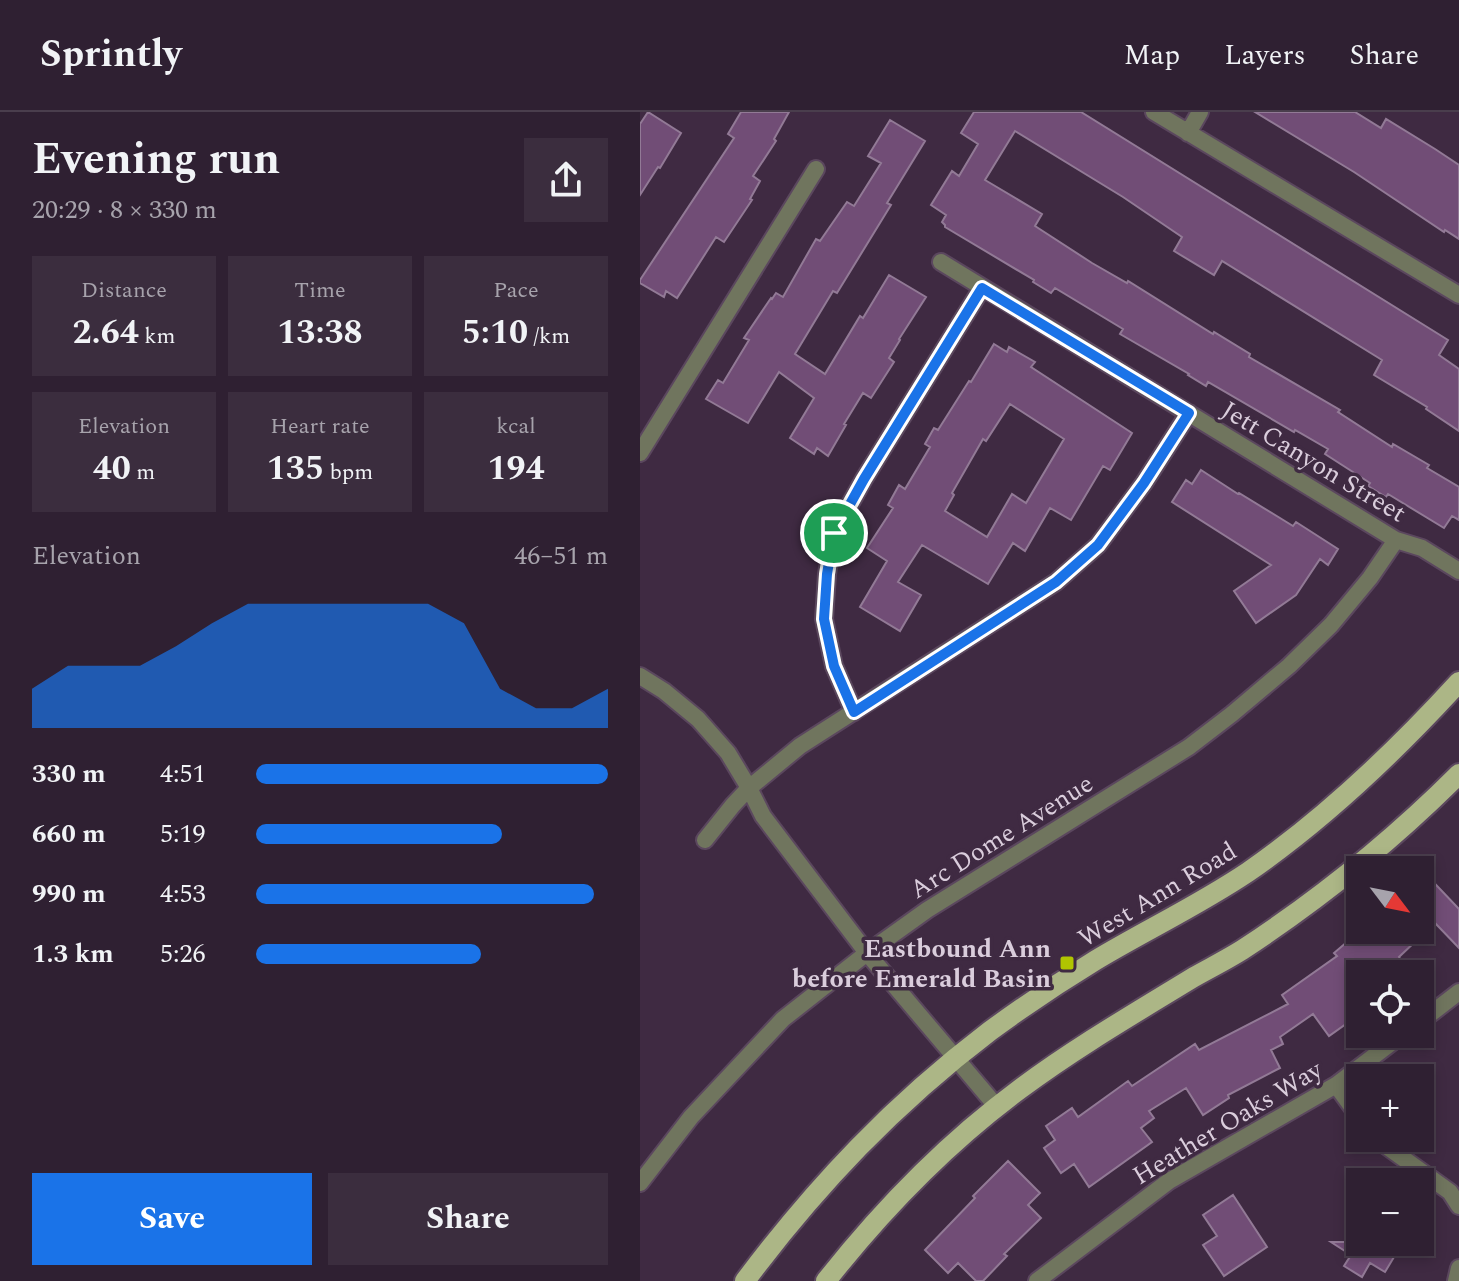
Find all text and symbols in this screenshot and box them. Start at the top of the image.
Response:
text: Sprintly [40,26,182,84]
text: Map [1124,34,1180,77]
text: Layers [1224,34,1306,77]
text: Share [1350,34,1419,77]
text: Evening run [32,126,280,193]
button: share [524,138,608,222]
text: 20:29 · 8 × 330 m [32,190,217,230]
text: Distance [81,274,167,307]
text: Time [294,274,346,307]
text: Pace [493,274,539,307]
text: 2.64 [72,307,139,359]
text: 13:38 [277,307,363,359]
text: 5:10 [462,307,528,359]
text: km [139,320,176,353]
text: /km [528,320,570,353]
street label: Jett Canyon Street [1213,391,1414,533]
text: Elevation [78,410,170,443]
text: Heart rate [270,410,370,443]
text: kcal [496,410,536,443]
text: 40 [93,443,131,495]
text: 135 [267,443,324,495]
text: 194 [487,443,545,495]
text: m [131,456,155,489]
text: bpm [324,456,373,489]
pin [800,499,868,567]
icon: arrive [812,511,856,555]
text: Elevation [32,536,141,576]
text: 46–51 m [514,536,608,576]
text: 330 m [32,754,106,794]
text: 4:51 [160,754,206,794]
street label: Arc Dome Avenue [902,764,1101,910]
text: 660 m [32,814,106,854]
text: 5:19 [160,814,206,854]
street label: West Ann Road [1070,832,1245,958]
north arrow [1346,856,1434,944]
map controls [1346,856,1434,1256]
text: 990 m [32,874,106,914]
text: 4:53 [160,874,206,914]
place label: Eastbound Ann before Emerald Basin [792,929,1051,999]
text: 1.3 km [32,934,114,974]
text: 5:26 [160,934,206,974]
marker: Eastbound Ann before Emerald Basin [1058,954,1076,972]
button: locate [1346,960,1434,1048]
street label: Heather Oaks Way [1125,1049,1332,1196]
button: + [1346,1064,1434,1152]
button: − [1346,1168,1434,1256]
button: Save [32,1173,312,1265]
button: Share [328,1173,608,1265]

